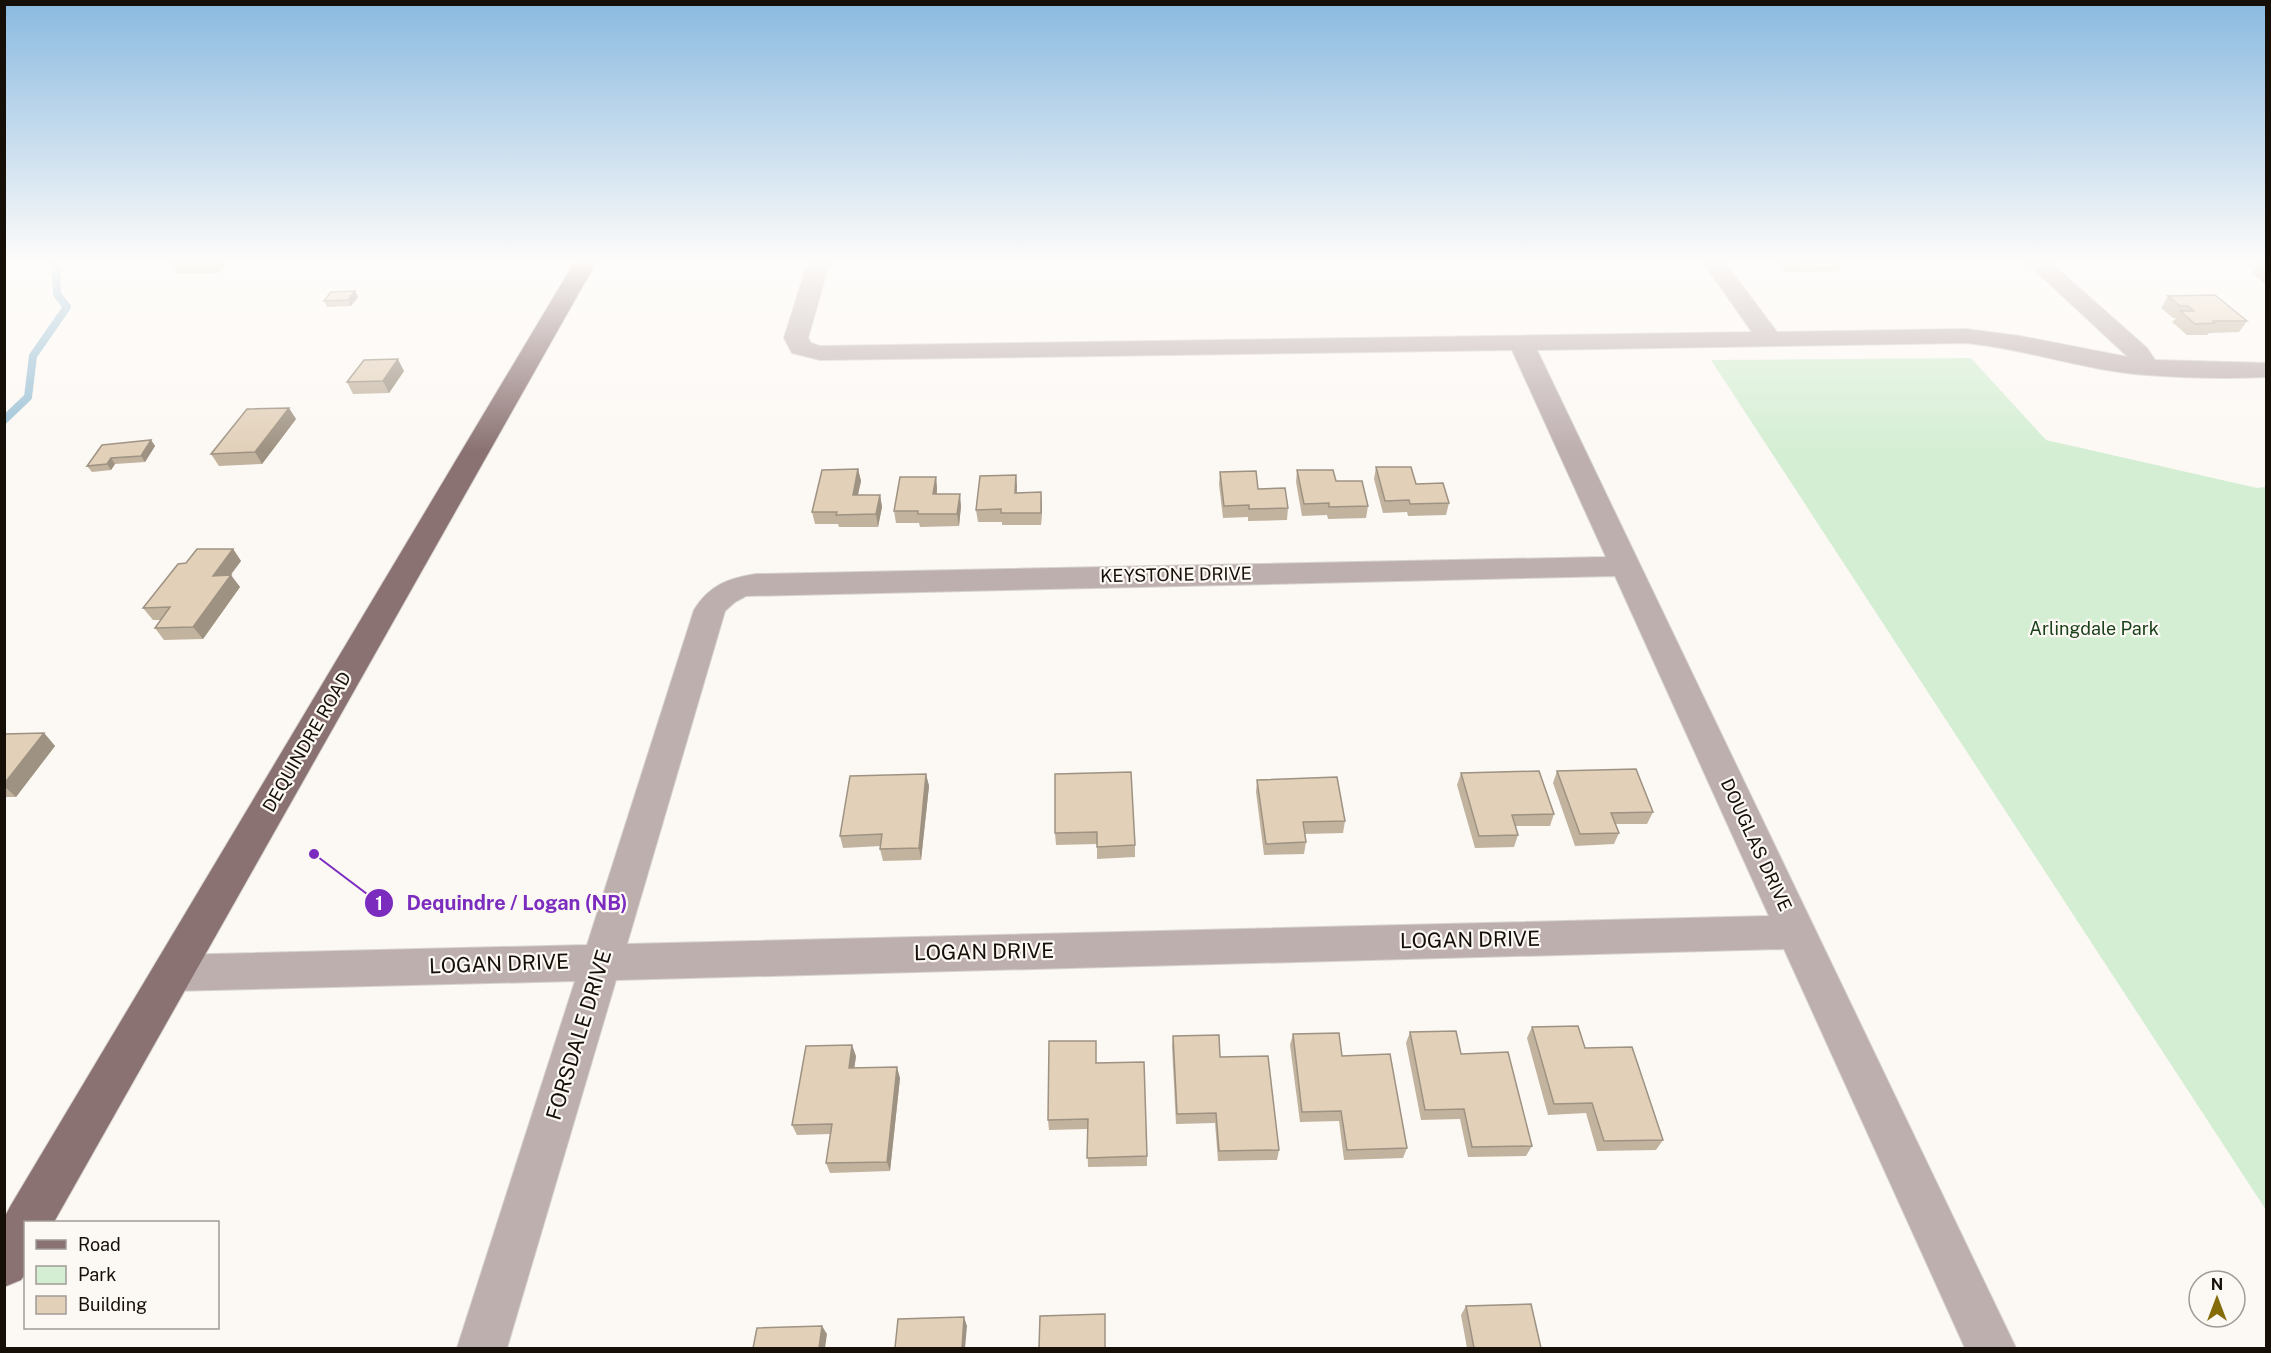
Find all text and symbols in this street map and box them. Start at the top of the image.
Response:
street label: KEYSTONE DRIVE [1100,563,1252,586]
park label: Arlingdale Park [2029,618,2159,639]
street label: DEQUINDRE ROAD [258,668,355,815]
street label: DOUGLAS DRIVE [1717,775,1796,914]
callout: Dequindre / Logan (NB) [364,884,639,922]
text: Dequindre / Logan (NB) [406,891,628,915]
text: 1 [375,893,383,914]
street label: LOGAN DRIVE [1400,926,1540,953]
street label: LOGAN DRIVE [914,938,1054,965]
street label: FORSDALE DRIVE [541,947,616,1123]
street label: LOGAN DRIVE [428,949,569,978]
legend [24,1221,219,1329]
text: Road [78,1234,121,1255]
text: Park [78,1264,116,1285]
north arrow [2187,1269,2247,1329]
text: N [2211,1275,2223,1294]
text: Building [78,1294,147,1315]

